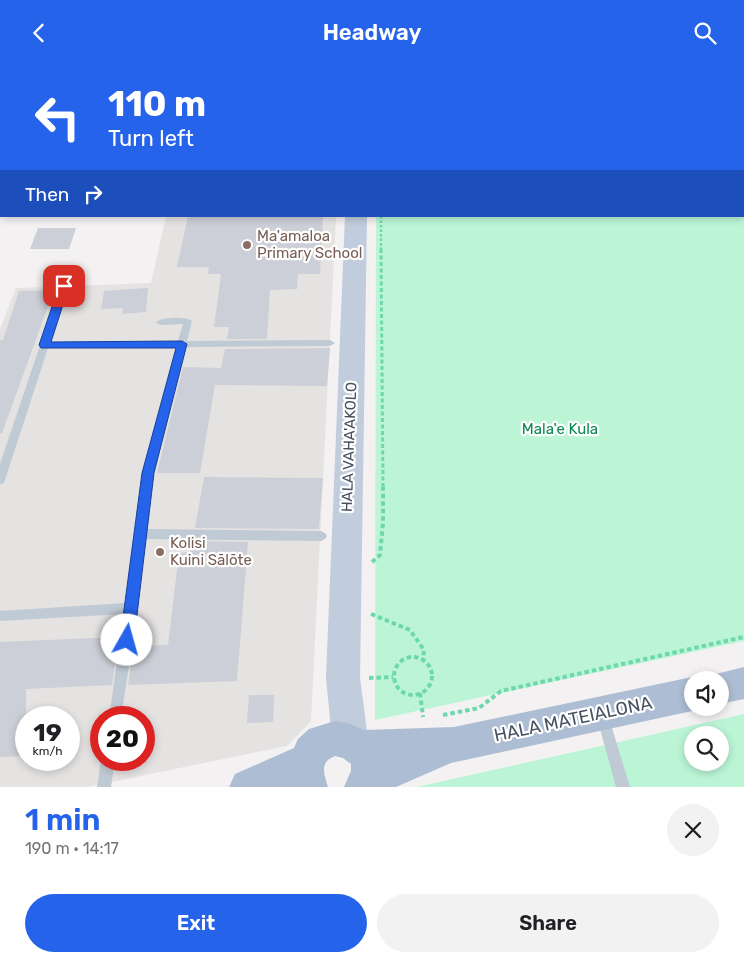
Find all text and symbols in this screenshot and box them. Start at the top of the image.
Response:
icon: back [25,19,53,47]
text: Headway [323,19,421,46]
icon: search [691,19,719,47]
text: 110 m [108,83,206,125]
icon: left [25,85,90,150]
text: Turn left [108,125,194,152]
icon: right [79,180,107,208]
text: Then [25,183,69,206]
place label: Ma'amaloa Primary School [257,227,362,262]
marker: Ma'amaloa Primary School [241,239,253,251]
pin [43,265,85,307]
icon: arrive [50,272,78,300]
street label: HALA VAHA'AKOLO [338,382,360,512]
park label: Mala'e Kula [522,420,598,438]
place label: Kolisi Kuini Sālōte [170,534,252,569]
marker: Kolisi Kuini Sālōte [154,546,166,558]
position arrow [100,613,152,665]
map controls [684,671,729,771]
button: sound [684,671,729,716]
street label: HALA MATEIALONA [492,691,654,747]
speed limit sign: 20 [90,706,155,771]
text: 19 [33,718,62,747]
button: search [684,726,729,771]
text: km/h [33,744,62,758]
text: 1 min [25,802,100,838]
button: close [667,804,719,856]
text: 190 m · 14:17 [25,839,119,858]
button: Exit [25,894,367,952]
button: Share [377,894,719,952]

